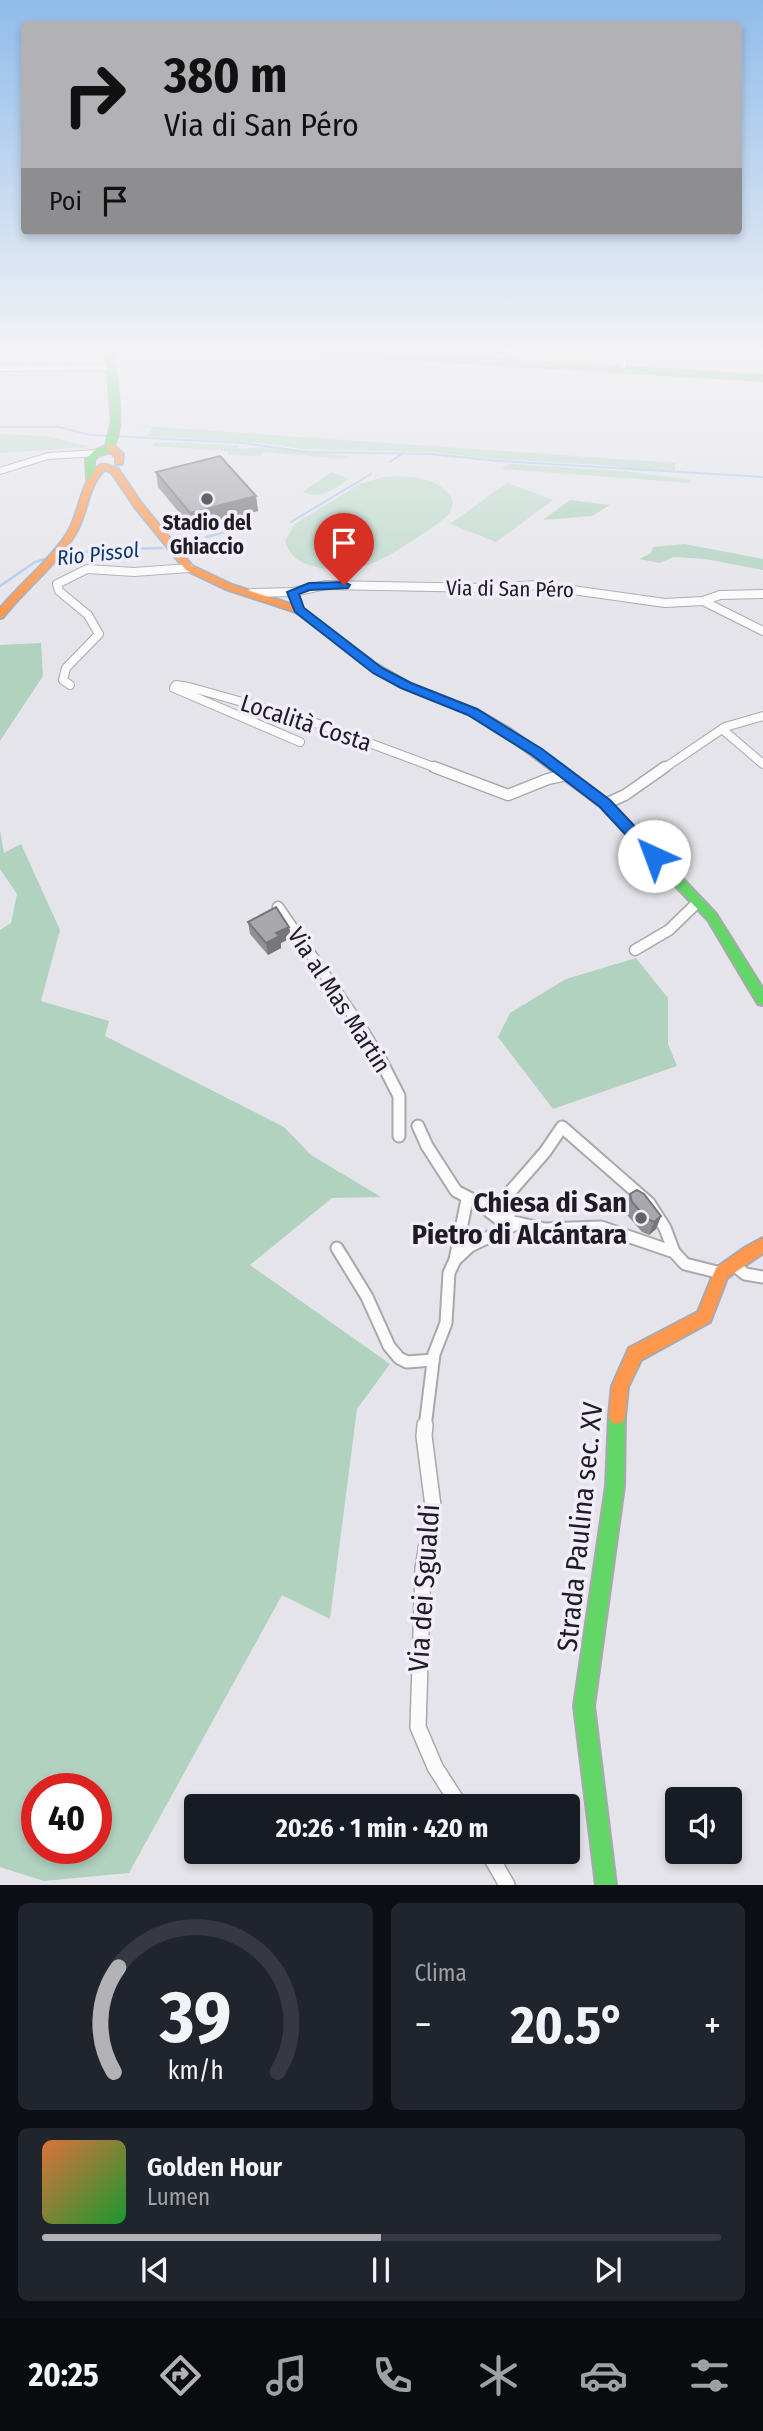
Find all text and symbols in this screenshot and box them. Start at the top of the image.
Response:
text: 380 m [164,46,287,105]
icon: right [49,49,140,140]
text: Via di San Péro [164,106,359,144]
icon: arrive [96,182,134,220]
text: Poi [49,186,82,217]
marker: Stadio del Ghiaccio [199,491,215,507]
place label: Stadio del Ghiaccio [163,510,252,560]
pin [314,513,374,585]
icon: arrive [325,524,363,562]
water label: Rio Pissol [56,537,140,571]
street label: Via di San Péro [446,575,574,603]
street label: Località Costa [237,689,375,757]
position arrow [617,819,691,893]
street label: Via al Mas Martin [282,922,396,1078]
place label: Chiesa di San Pietro di Alcántara [412,1186,627,1251]
marker: Chiesa di San Pietro di Alcántara [633,1210,649,1226]
street label: Strada Paulina sec. XV [550,1400,610,1653]
street label: Via dei Sgualdi [402,1503,446,1673]
speed limit sign: 40 [21,1773,112,1864]
map controls [665,1787,742,1864]
button: sound [665,1787,742,1864]
text: 20:26 · 1 min · 420 m [276,1813,488,1844]
text: Clima [415,1959,467,1987]
text: 39 [159,1975,231,2062]
text: 20.5° [511,1994,625,2057]
text: − [415,2002,432,2048]
text: + [704,2002,721,2048]
text: km/h [167,2056,223,2086]
text: Golden Hour [147,2152,282,2183]
text: Lumen [147,2183,210,2211]
icon: previous [136,2251,174,2289]
icon: pause [362,2251,400,2289]
icon: next [589,2251,627,2289]
icon: directions [156,2351,205,2400]
icon: music [262,2351,311,2400]
icon: phone [368,2351,417,2400]
icon: climate [474,2351,523,2400]
icon: car [579,2351,628,2400]
icon: filters [685,2351,734,2400]
text: 20:25 [28,2356,99,2394]

